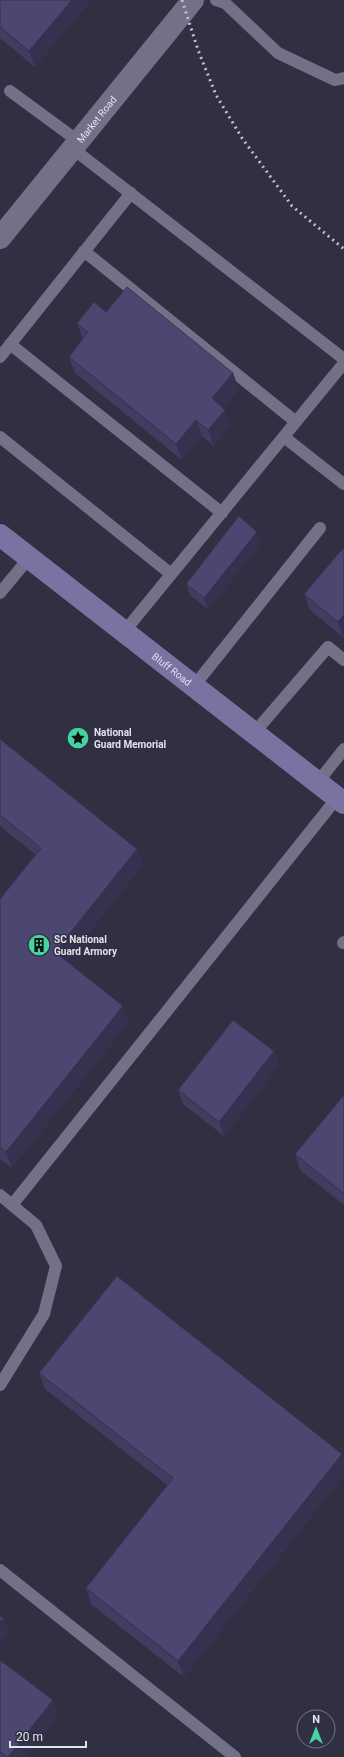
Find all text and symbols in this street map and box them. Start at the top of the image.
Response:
street label: Market Road [75,94,119,145]
street label: Bluff Road [150,651,193,688]
place icon: National Guard Memorial [65,725,91,751]
place label: National Guard Memorial [94,727,167,750]
building icon: SC National Guard Armory [26,932,52,958]
place label: SC National Guard Armory [54,934,118,957]
north arrow [296,1709,336,1749]
text: N [312,1713,320,1726]
scale bar [10,1723,86,1749]
text: 20 m [16,1730,43,1744]

